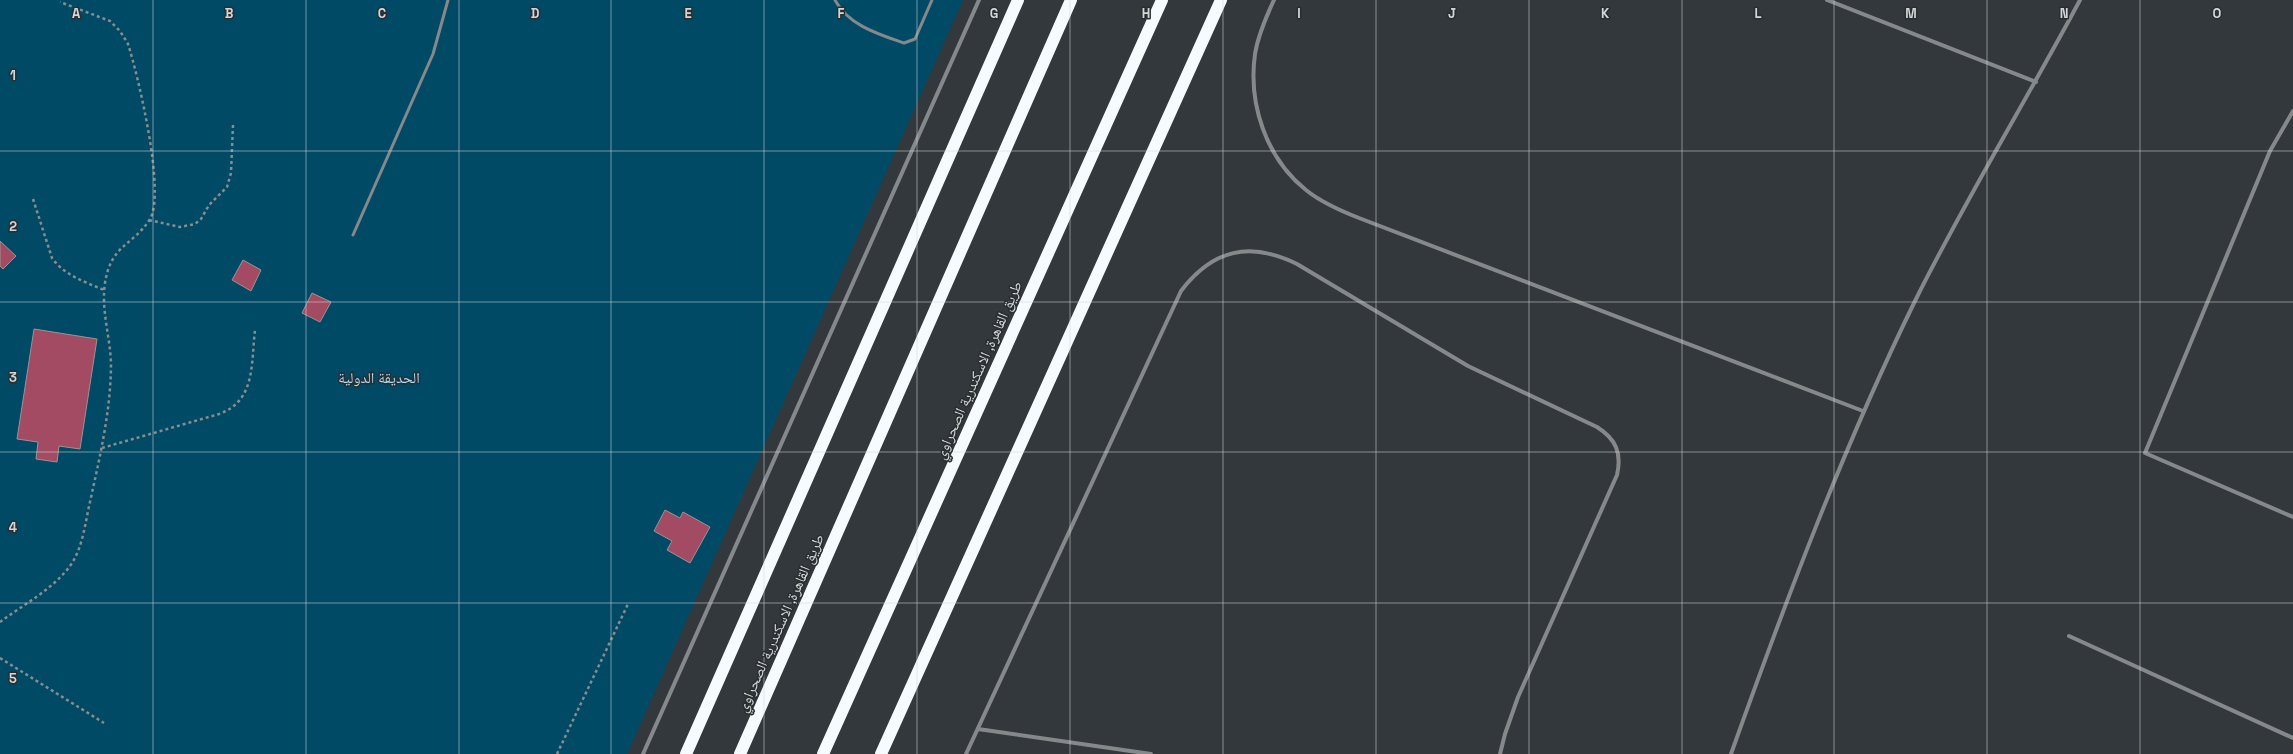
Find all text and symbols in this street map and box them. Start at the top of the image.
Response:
text: A [72,5,81,22]
text: B [225,5,234,22]
text: C [378,5,386,22]
text: D [531,5,540,22]
text: E [684,5,692,22]
text: F [838,5,845,22]
text: G [990,5,998,22]
text: H [1142,5,1150,22]
text: I [1297,5,1301,22]
text: J [1448,5,1456,22]
text: K [1601,5,1610,22]
text: L [1754,5,1762,22]
text: M [1905,5,1917,22]
text: N [2060,5,2068,22]
text: O [2213,5,2222,22]
text: 1 [10,67,16,84]
text: 2 [9,218,17,235]
street label: طريق القاهرة, الاسكندرية الصحراوي [930,278,1029,463]
park label: الحديقة الدولية [338,368,420,387]
text: 3 [9,369,17,386]
text: 4 [9,519,17,536]
street label: طريق القاهرة, الاسكندرية الصحراوي [732,531,831,716]
text: 5 [9,670,17,687]

